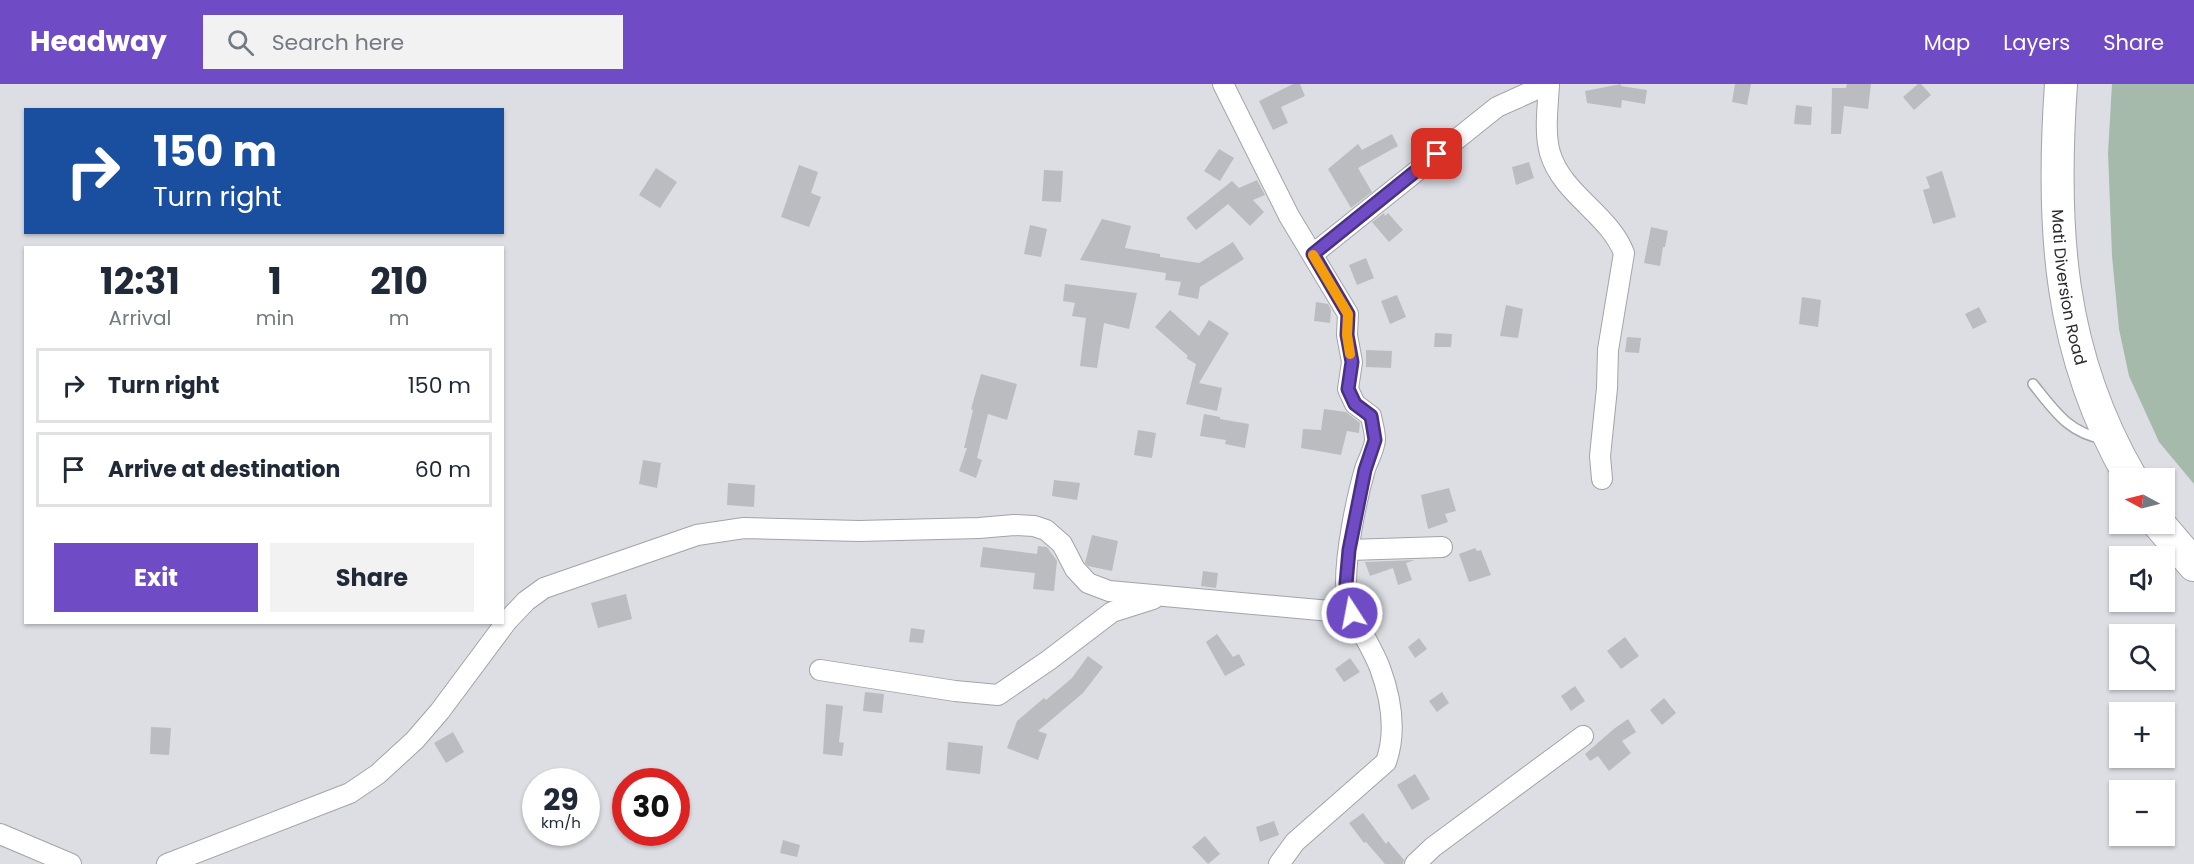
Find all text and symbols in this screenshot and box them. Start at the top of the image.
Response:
search box [203,15,623,69]
text: Headway [30,22,167,61]
icon: search [224,26,257,59]
text: Search here [272,27,404,58]
text: Map [1924,28,1970,57]
text: Layers [2003,28,2070,57]
text: Share [2103,28,2164,57]
text: 150 m [153,122,277,181]
pin [1411,128,1462,179]
icon: right [54,132,132,210]
icon: arrive [1420,137,1453,170]
text: Turn right [153,178,282,215]
street label: Mati Diversion Road [2046,209,2092,368]
text: 12:31 [100,256,180,307]
text: 1 [268,256,282,307]
text: 210 [370,256,428,307]
text: Arrival [108,304,171,332]
text: min [256,304,294,332]
text: m [389,304,409,332]
icon: right [57,369,90,402]
text: Turn right [108,370,219,401]
text: 150 m [408,370,471,401]
icon: arrive [57,453,90,486]
text: Arrive at destination [108,454,340,485]
text: 60 m [415,454,471,485]
north arrow [2109,468,2175,534]
map controls [2109,468,2175,846]
button: Exit [54,543,258,612]
button: Share [270,543,474,612]
button: sound [2109,546,2175,612]
position arrow [1320,581,1384,645]
button: search [2109,624,2175,690]
button: + [2109,702,2175,768]
speed limit sign: 30 [612,768,690,846]
text: 29 [543,778,579,821]
button: − [2109,780,2175,846]
text: km/h [541,812,581,833]

